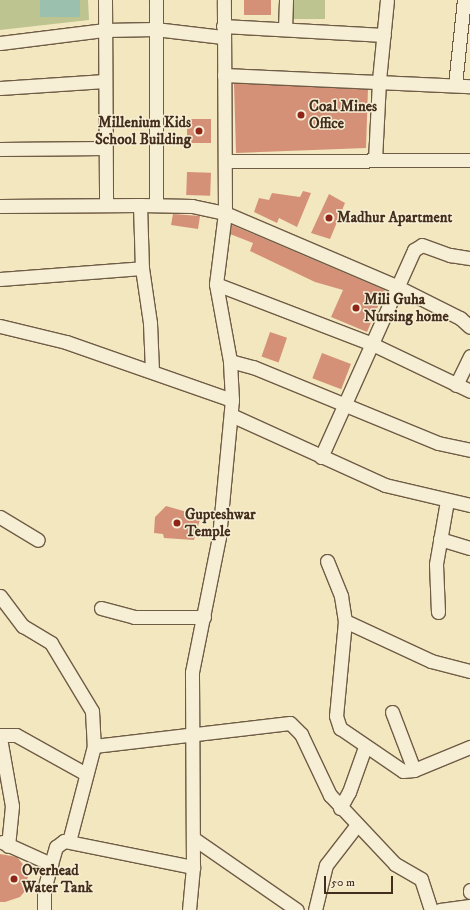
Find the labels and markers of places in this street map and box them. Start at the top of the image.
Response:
place label: Coal Mines Office [309,97,377,132]
marker: Coal Mines Office [296,110,306,120]
place label: Millenium Kids School Building [95,113,191,148]
marker: Millenium Kids School Building [194,126,204,136]
place label: Madhur Apartment [337,209,452,227]
marker: Madhur Apartment [324,213,334,223]
place label: Mili Guha Nursing home [364,290,449,325]
marker: Mili Guha Nursing home [351,303,361,313]
place label: Gupteshwar Temple [185,505,256,540]
marker: Gupteshwar Temple [172,518,182,528]
place label: Overhead Water Tank [22,861,93,896]
marker: Overhead Water Tank [9,874,19,884]

